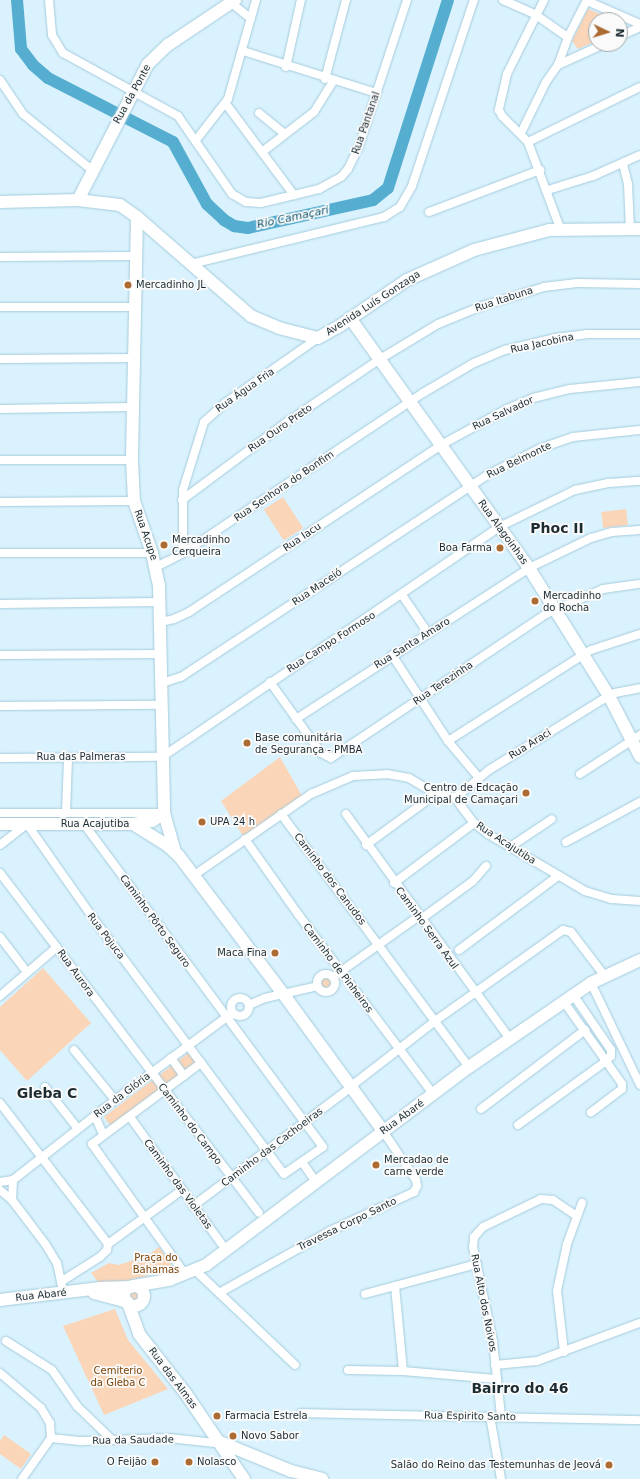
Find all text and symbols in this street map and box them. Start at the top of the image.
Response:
north arrow [588,12,628,52]
text: N [613,28,626,38]
street label: Rua da Ponte [111,62,153,126]
street label: Rua Pantanal [350,90,382,156]
water label: Rio Camaçari [256,204,330,232]
street label: Avenida Luís Gonzaga [324,268,422,338]
place label: Mercadinho JL [136,279,206,291]
marker: Mercadinho JL [123,280,133,290]
street label: Rua Itabuna [473,284,535,314]
street label: Rua Jacobina [509,330,575,356]
street label: Rua Água Fria [213,365,277,415]
street label: Rua Salvador [471,394,535,432]
street label: Rua Ouro Preto [246,401,314,455]
street label: Rua Belmonte [485,439,553,481]
street label: Rua Senhora do Bonfim [232,448,336,524]
street label: Rua Alagoinhas [475,497,531,567]
street label: Rua Acupe [132,508,160,562]
street label: Rua Iacu [281,520,323,554]
district label: Phoc II [530,520,584,536]
place label: Mercadinho Cerqueira [172,533,230,556]
marker: Mercadinho Cerqueira [159,540,169,550]
place label: Boa Farma [439,542,492,554]
marker: Boa Farma [495,543,505,553]
street label: Rua Maceió [290,566,344,608]
place label: Mercadinho do Rocha [543,589,601,612]
marker: Mercadinho do Rocha [530,596,540,606]
street label: Rua Campo Formoso [284,609,378,675]
street label: Rua Santa Amaro [372,615,452,671]
street label: Rua Terezinha [411,659,475,707]
street label: Rua Araci [507,726,553,762]
place label: Base comunitária de Segurança - PMBA [255,731,362,754]
marker: Base comunitária de Segurança - PMBA [242,738,252,748]
street label: Rua das Palmeras [37,751,125,763]
place label: Centro de Edcação Municipal de Camaçari [404,781,518,804]
marker: Centro de Edcação Municipal de Camaçari [521,788,531,798]
place label: UPA 24 h [210,816,255,828]
marker: UPA 24 h [197,817,207,827]
street label: Rua Acajutiba [61,818,129,830]
street label: Rua Acajutiba [474,819,538,867]
street label: Caminho dos Canudos [292,831,368,927]
street label: Caminho Pôrto Seguro [117,872,193,970]
street label: Caminho Serra Azul [393,885,461,971]
street label: Rua Pojuca [85,911,127,961]
street label: Caminho de Pinheiros [301,921,375,1015]
street label: Rua Aurora [55,947,97,999]
place label: Maca Fina [217,947,267,959]
marker: Maca Fina [270,948,280,958]
street label: Rua da Glória [91,1070,153,1120]
street label: Caminho do Campo [156,1081,224,1167]
district label: Gleba C [17,1085,77,1101]
street label: Rua Abaré [378,1097,426,1137]
street label: Caminho das Cachoeiras [219,1105,325,1189]
street label: Caminho das Violetas [141,1137,215,1231]
place label: Mercadao de carne verde [384,1153,449,1176]
marker: Mercadao de carne verde [371,1160,381,1170]
street label: Travessa Corpo Santo [296,1195,398,1253]
park label: Praça do Bahamas [133,1251,179,1274]
street label: Rua Alto dos Noivos [469,1253,499,1353]
street label: Rua Abaré [15,1286,67,1304]
street label: Rua das Almas [146,1345,200,1411]
park label: Cemiterio da Gleba C [91,1364,145,1388]
district label: Bairro do 46 [471,1380,569,1396]
street label: Rua Espirito Santo [424,1409,516,1423]
place label: Farmacia Estrela [225,1410,308,1422]
marker: Farmacia Estrela [212,1411,222,1421]
place label: Novo Sabor [241,1430,299,1442]
marker: Novo Sabor [228,1431,238,1441]
street label: Rua da Saudade [92,1433,174,1447]
place label: O Feijão [107,1456,147,1468]
place label: Nolasco [197,1456,236,1468]
marker: O Feijão [150,1457,160,1467]
marker: Nolasco [184,1457,194,1467]
place label: Salão do Reino das Testemunhas de Jeová [391,1459,601,1471]
marker: Salão do Reino das Testemunhas de Jeová [604,1460,614,1470]

